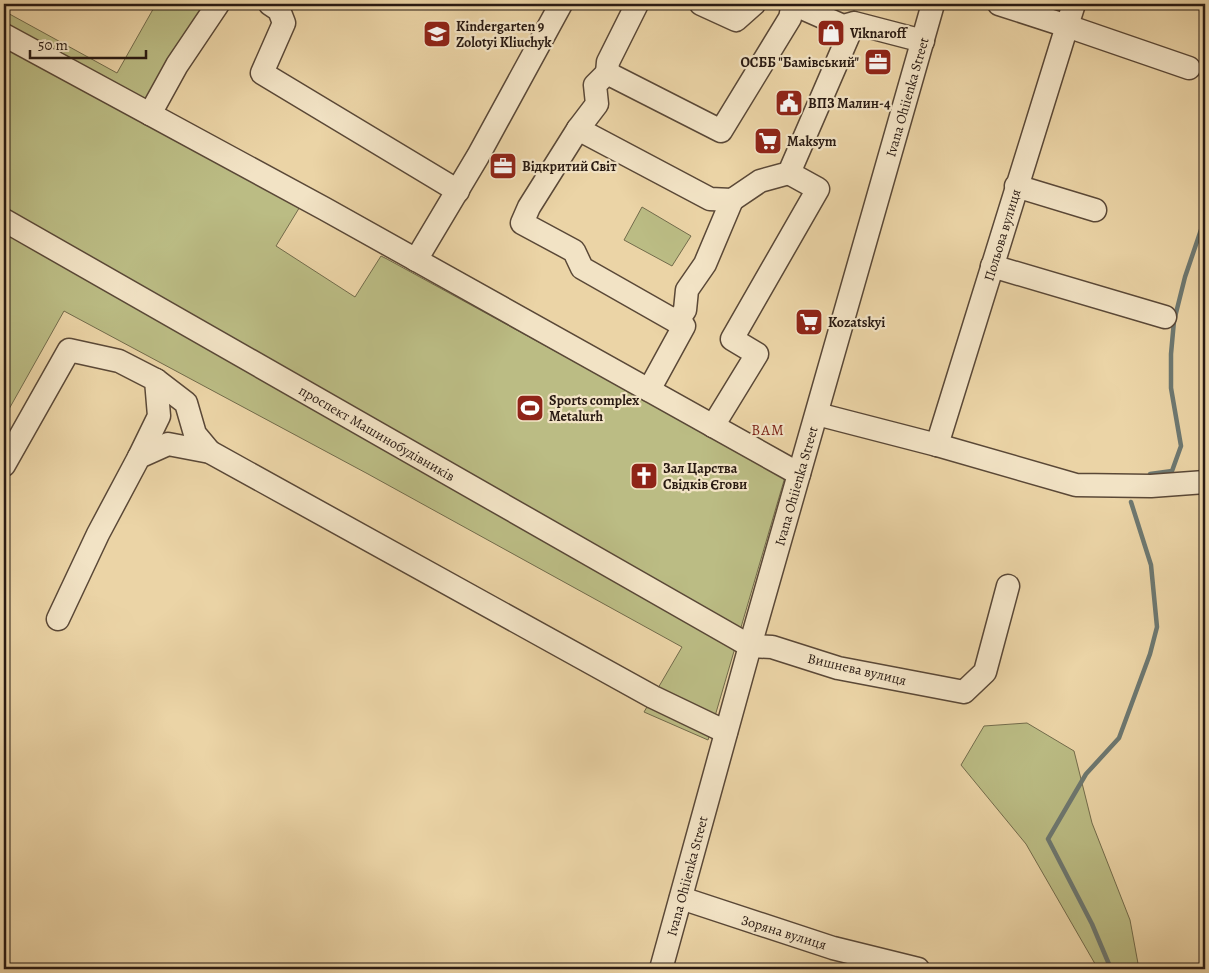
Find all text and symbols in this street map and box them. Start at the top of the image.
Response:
place label: Kindergarten 9 Zolotyi Kliuchyk [456,17,552,52]
shop icon: Viknaroff [816,18,846,48]
school or university icon: Kindergarten 9 Zolotyi Kliuchyk [422,19,452,49]
place label: Viknaroff [849,24,908,43]
scale bar [30,28,146,60]
text: 50 m [38,35,68,55]
street label: Ivana Ohiienka Street [881,35,934,159]
office icon: ОСББ "Бамівський" [863,47,893,77]
place label: ОСББ "Бамівський" [740,53,860,72]
public building icon: ВПЗ Малин-4 [774,88,804,118]
place label: ВПЗ Малин-4 [808,94,891,113]
supermarket icon: Maksym [753,126,783,156]
place label: Maksym [787,132,837,151]
office icon: Відкритий Світ [488,151,518,181]
place label: Відкритий Світ [522,157,617,176]
street label: Польова вулиця [979,186,1026,284]
supermarket icon: Kozatskyi [794,307,824,337]
place label: Kozatskyi [828,313,885,332]
street label: проспект Машинобудівників [295,381,459,486]
place label: Sports complex Metalurh [549,391,639,426]
sports icon: Sports complex Metalurh [515,393,545,423]
district label: BAM [751,420,785,440]
street label: Ivana Ohiienka Street [770,424,823,548]
place label: Зал Царства Свідків Єгови [663,459,747,494]
church icon: Зал Царства Свідків Єгови [629,461,659,491]
street label: Вишнева вулиця [806,649,908,690]
street label: Ivana Ohiienka Street [662,814,713,938]
street label: Зоряна вулиця [739,910,829,955]

